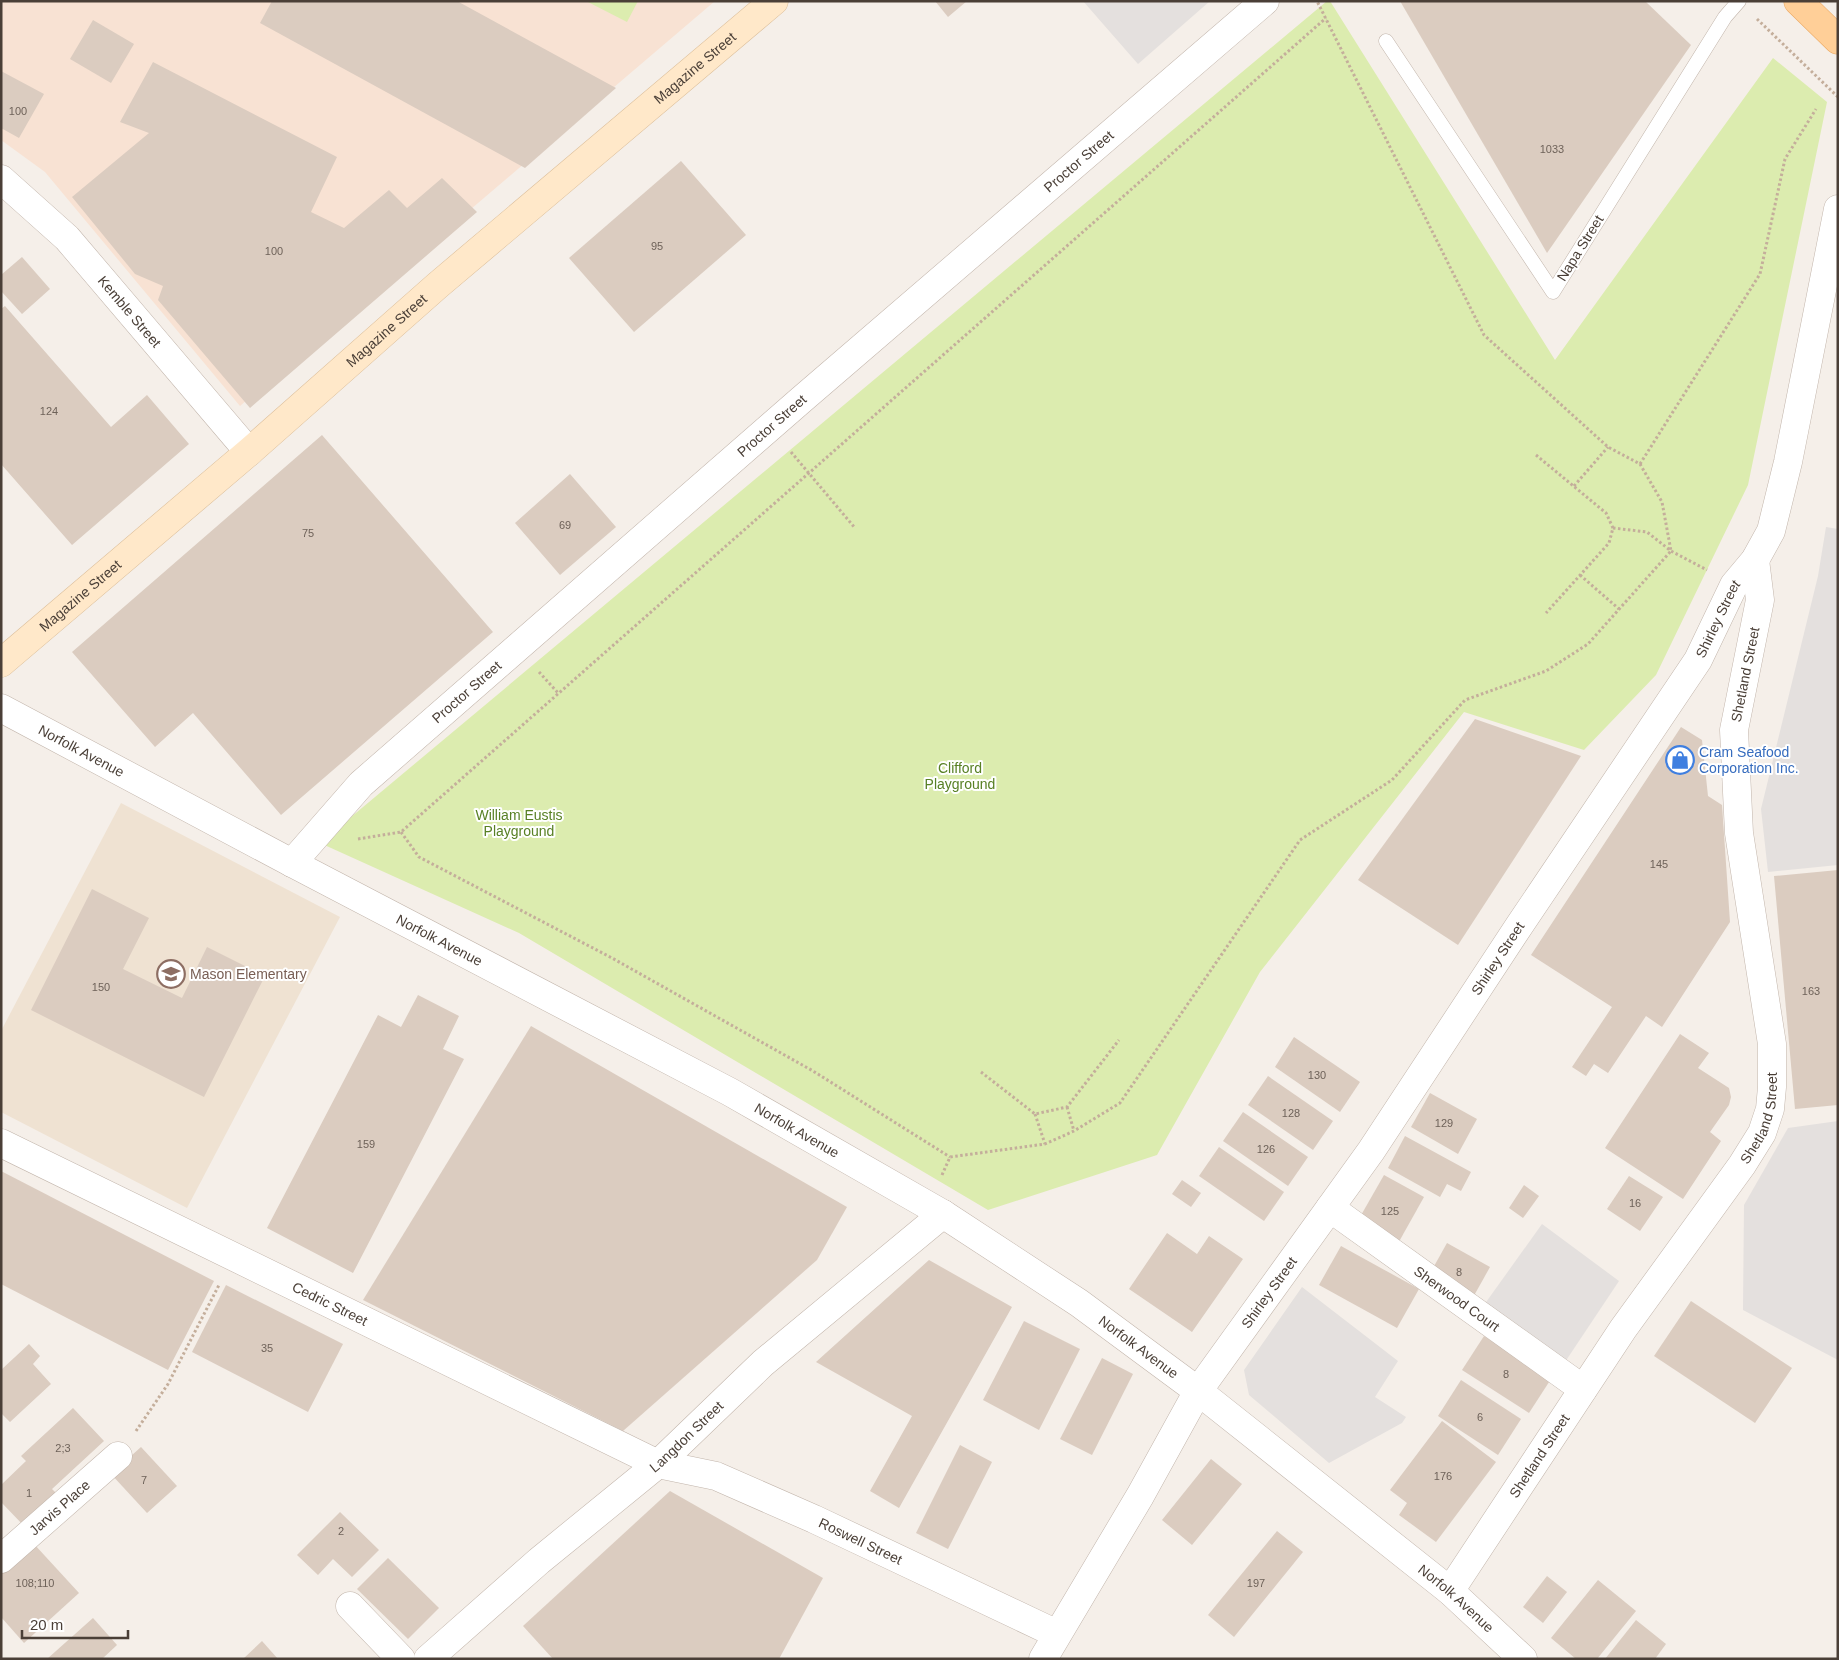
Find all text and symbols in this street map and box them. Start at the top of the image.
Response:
street label: Magazine Street [651,29,739,107]
house number: 100 [9,105,27,117]
street label: Proctor Street [1041,127,1117,196]
house number: 1033 [1540,143,1564,155]
street label: Napa Street [1553,212,1607,284]
house number: 95 [651,240,663,252]
house number: 100 [265,245,283,257]
street label: Kemble Street [95,272,164,351]
street label: Magazine Street [343,291,430,370]
street label: Proctor Street [734,391,810,460]
house number: 124 [40,405,58,417]
house number: 69 [559,519,571,531]
house number: 75 [302,527,314,539]
street label: Magazine Street [36,556,124,635]
street label: Shirley Street [1692,576,1743,660]
street label: Shetland Street [1728,625,1762,723]
street label: Proctor Street [429,657,504,726]
street label: Norfolk Avenue [36,721,127,780]
place label: Cram Seafood Corporation Inc. [1699,744,1799,776]
shop icon: Cram Seafood Corporation Inc. [1665,745,1695,775]
park label: Clifford Playground [925,760,995,792]
park label: William Eustis Playground [475,807,563,839]
house number: 145 [1650,858,1668,870]
street label: Norfolk Avenue [394,911,485,969]
street label: Shirley Street [1468,919,1528,998]
school or university icon: Mason Elementary [156,959,186,989]
place label: Mason Elementary [190,966,307,982]
house number: 150 [92,981,110,993]
house number: 163 [1802,985,1820,997]
house number: 130 [1308,1069,1326,1081]
street label: Shetland Street [1737,1072,1780,1167]
street label: Norfolk Avenue [752,1100,842,1161]
house number: 128 [1282,1107,1300,1119]
house number: 129 [1435,1117,1453,1129]
house number: 159 [357,1138,375,1150]
house number: 126 [1257,1143,1275,1155]
house number: 16 [1629,1197,1641,1209]
house number: 125 [1381,1205,1399,1217]
street label: Shirley Street [1238,1254,1300,1331]
street label: Sherwood Court [1411,1263,1503,1335]
house number: 8 [1456,1266,1462,1278]
street label: Cedric Street [290,1279,370,1329]
street label: Norfolk Avenue [1096,1312,1182,1382]
house number: 35 [261,1342,273,1354]
house number: 8 [1503,1368,1509,1380]
street label: Langdon Street [646,1398,727,1476]
house number: 6 [1477,1411,1483,1423]
street label: Shetland Street [1506,1411,1573,1501]
house number: 2;3 [55,1442,71,1454]
house number: 176 [1434,1470,1452,1482]
house number: 7 [141,1474,147,1486]
street label: Jarvis Place [26,1476,93,1538]
house number: 1 [26,1487,32,1499]
street label: Roswell Street [816,1514,905,1568]
house number: 2 [338,1525,344,1537]
street label: Norfolk Avenue [1415,1561,1497,1636]
house number: 108;110 [16,1577,54,1589]
house number: 197 [1247,1577,1265,1589]
scale bar [22,1608,129,1640]
text: 20 m [30,1616,63,1633]

